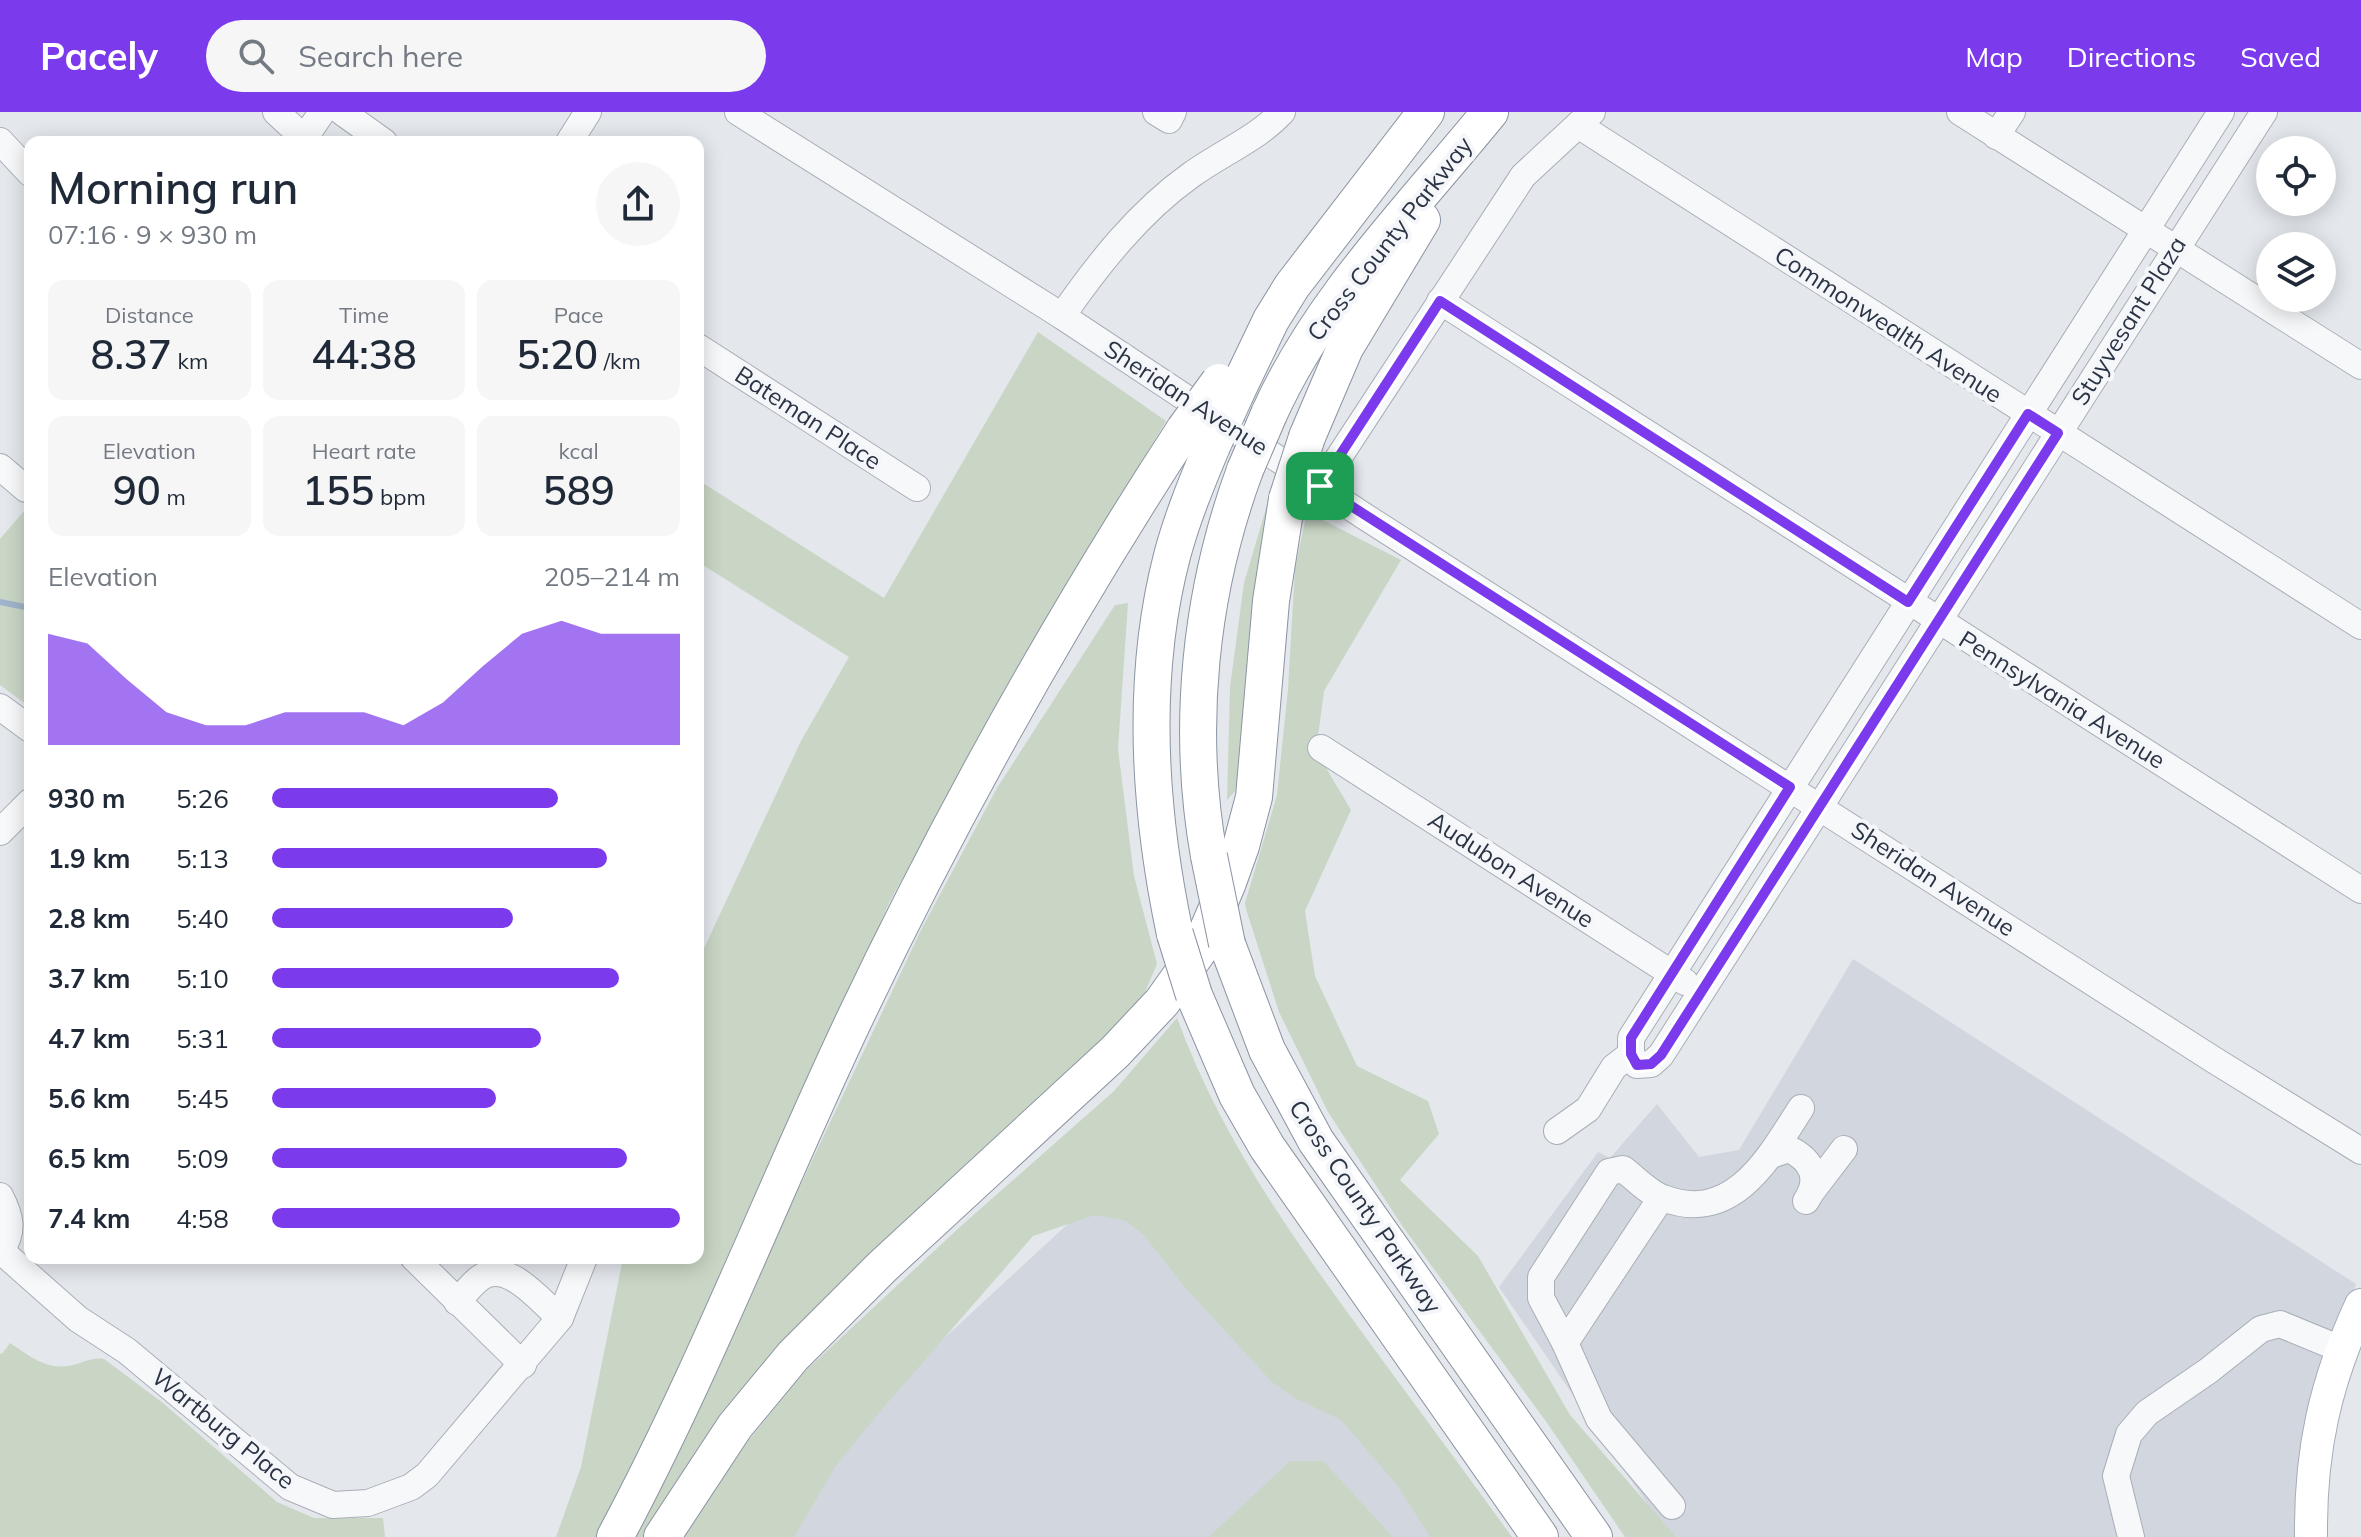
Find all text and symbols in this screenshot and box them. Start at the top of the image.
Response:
search box [206,20,766,92]
text: Pacely [40,32,158,80]
icon: search [234,34,278,78]
text: Search here [298,37,463,75]
text: Map [1965,39,2023,74]
text: Directions [2067,39,2196,74]
text: Saved [2240,39,2321,74]
street label: Cross County Parkway [1300,130,1479,347]
map controls [2256,136,2336,312]
button: locate [2256,136,2336,216]
text: Morning run [48,160,298,215]
button: share [596,162,680,246]
text: 07:16 · 9 × 930 m [48,218,257,251]
street label: Stuyvesant Plaza [2064,231,2192,410]
button: layers [2256,232,2336,312]
street label: Commonwealth Avenue [1769,239,2008,409]
text: Distance [105,301,194,329]
text: Time [339,301,389,329]
text: Pace [554,301,603,329]
text: 8.37 [90,329,172,379]
text: 44:38 [311,329,417,379]
text: 5:20 [517,329,598,379]
street label: Sheridan Avenue [1099,333,1274,461]
text: km [172,347,208,375]
text: /km [598,347,641,375]
street label: Bateman Place [730,359,887,476]
text: Elevation [103,437,196,465]
text: Heart rate [312,437,416,465]
text: kcal [559,437,599,465]
pin [1286,452,1354,520]
icon: arrive [1298,464,1342,508]
text: 90 [113,465,161,515]
text: 155 [302,465,374,515]
text: 589 [543,465,615,515]
text: m [161,483,186,511]
text: bpm [374,483,426,511]
text: Elevation [48,560,158,593]
text: 205–214 m [544,560,680,593]
street label: Pennsylvania Avenue [1954,624,2171,775]
text: 930 m [48,782,125,815]
text: 5:26 [176,782,229,815]
street label: Audubon Avenue [1423,804,1600,934]
street label: Sheridan Avenue [1846,814,2021,942]
text: 1.9 km [48,842,131,875]
text: 5:13 [176,842,229,875]
text: 2.8 km [48,902,131,935]
text: 5:40 [176,902,229,935]
text: 3.7 km [48,962,131,995]
text: 5:10 [176,962,229,995]
text: 4.7 km [48,1022,131,1055]
text: 5:31 [176,1022,229,1055]
text: 5.6 km [48,1082,131,1115]
text: 5:45 [176,1082,229,1115]
street label: Cross County Parkway [1283,1094,1449,1319]
text: 6.5 km [48,1142,131,1175]
text: 5:09 [176,1142,229,1175]
text: 7.4 km [48,1202,131,1235]
text: 4:58 [176,1202,229,1235]
street label: Wartburg Place [146,1361,301,1495]

